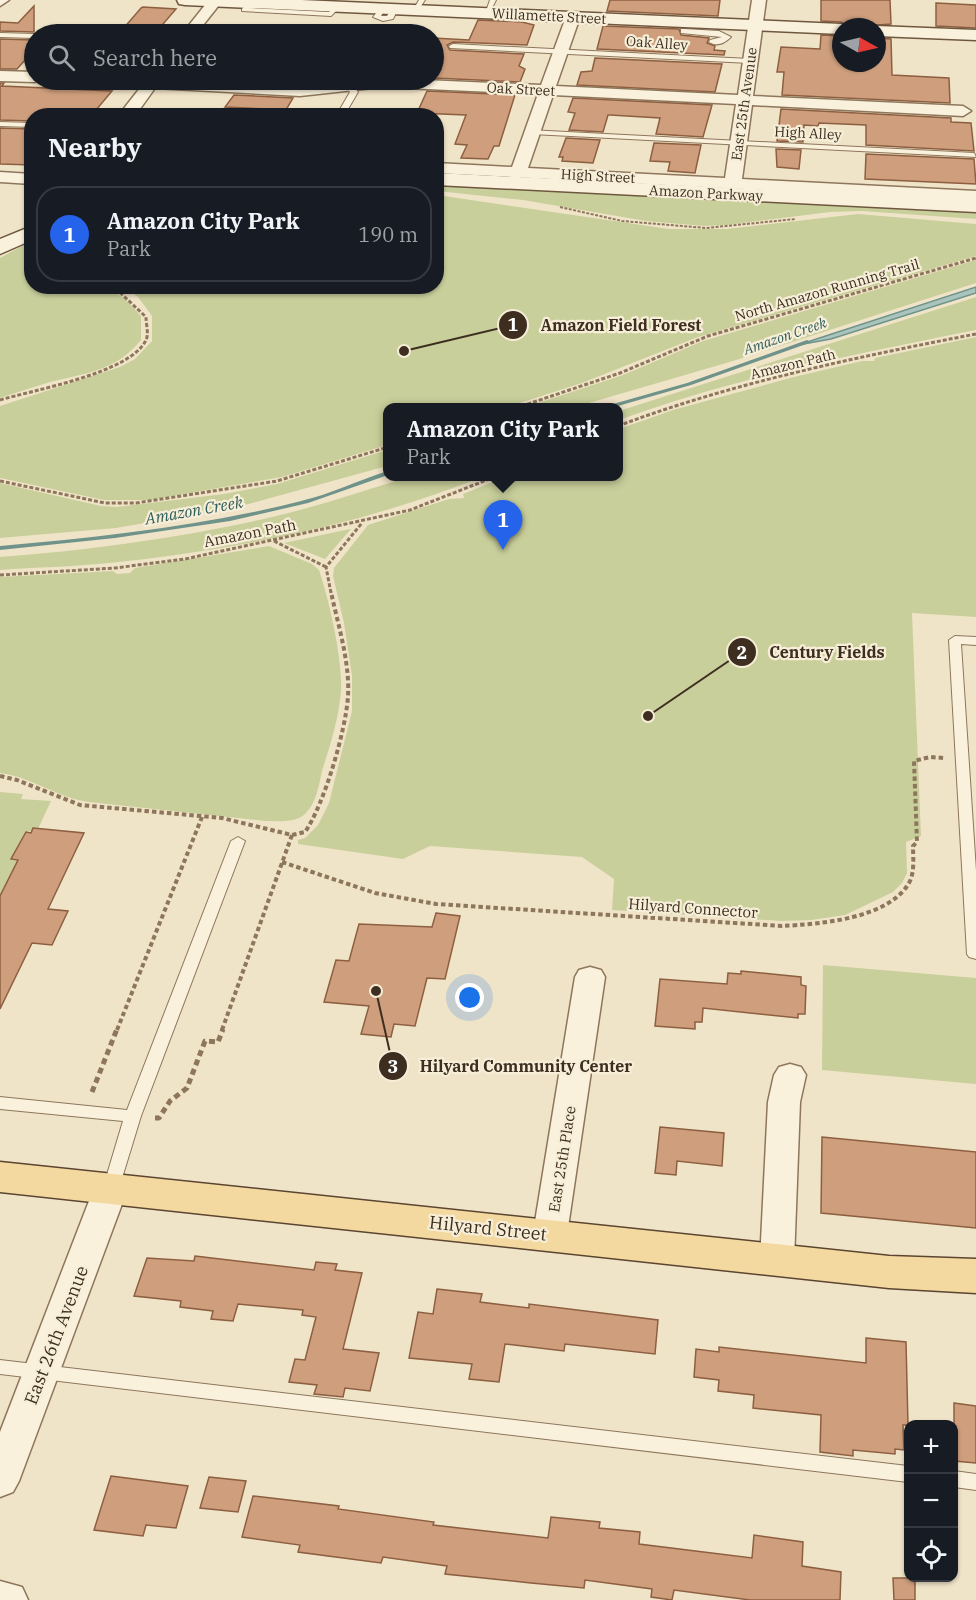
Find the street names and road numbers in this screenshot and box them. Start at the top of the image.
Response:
street label: Willamette Street [491,4,607,28]
street label: Oak Alley [626,32,689,54]
street label: East 25th Avenue [727,46,761,162]
street label: Oak Street [486,78,556,100]
street label: High Alley [774,122,843,144]
street label: High Street [560,165,636,187]
street label: Amazon Parkway [649,181,764,205]
street label: North Amazon Running Trail [733,255,921,325]
street label: Amazon Path [748,345,838,383]
street label: Amazon Path [202,515,298,551]
street label: Hilyard Connector [628,894,759,922]
street label: East 25th Place [544,1104,580,1214]
street label: Hilyard Street [428,1210,548,1246]
street label: East 26th Avenue [19,1262,93,1408]

